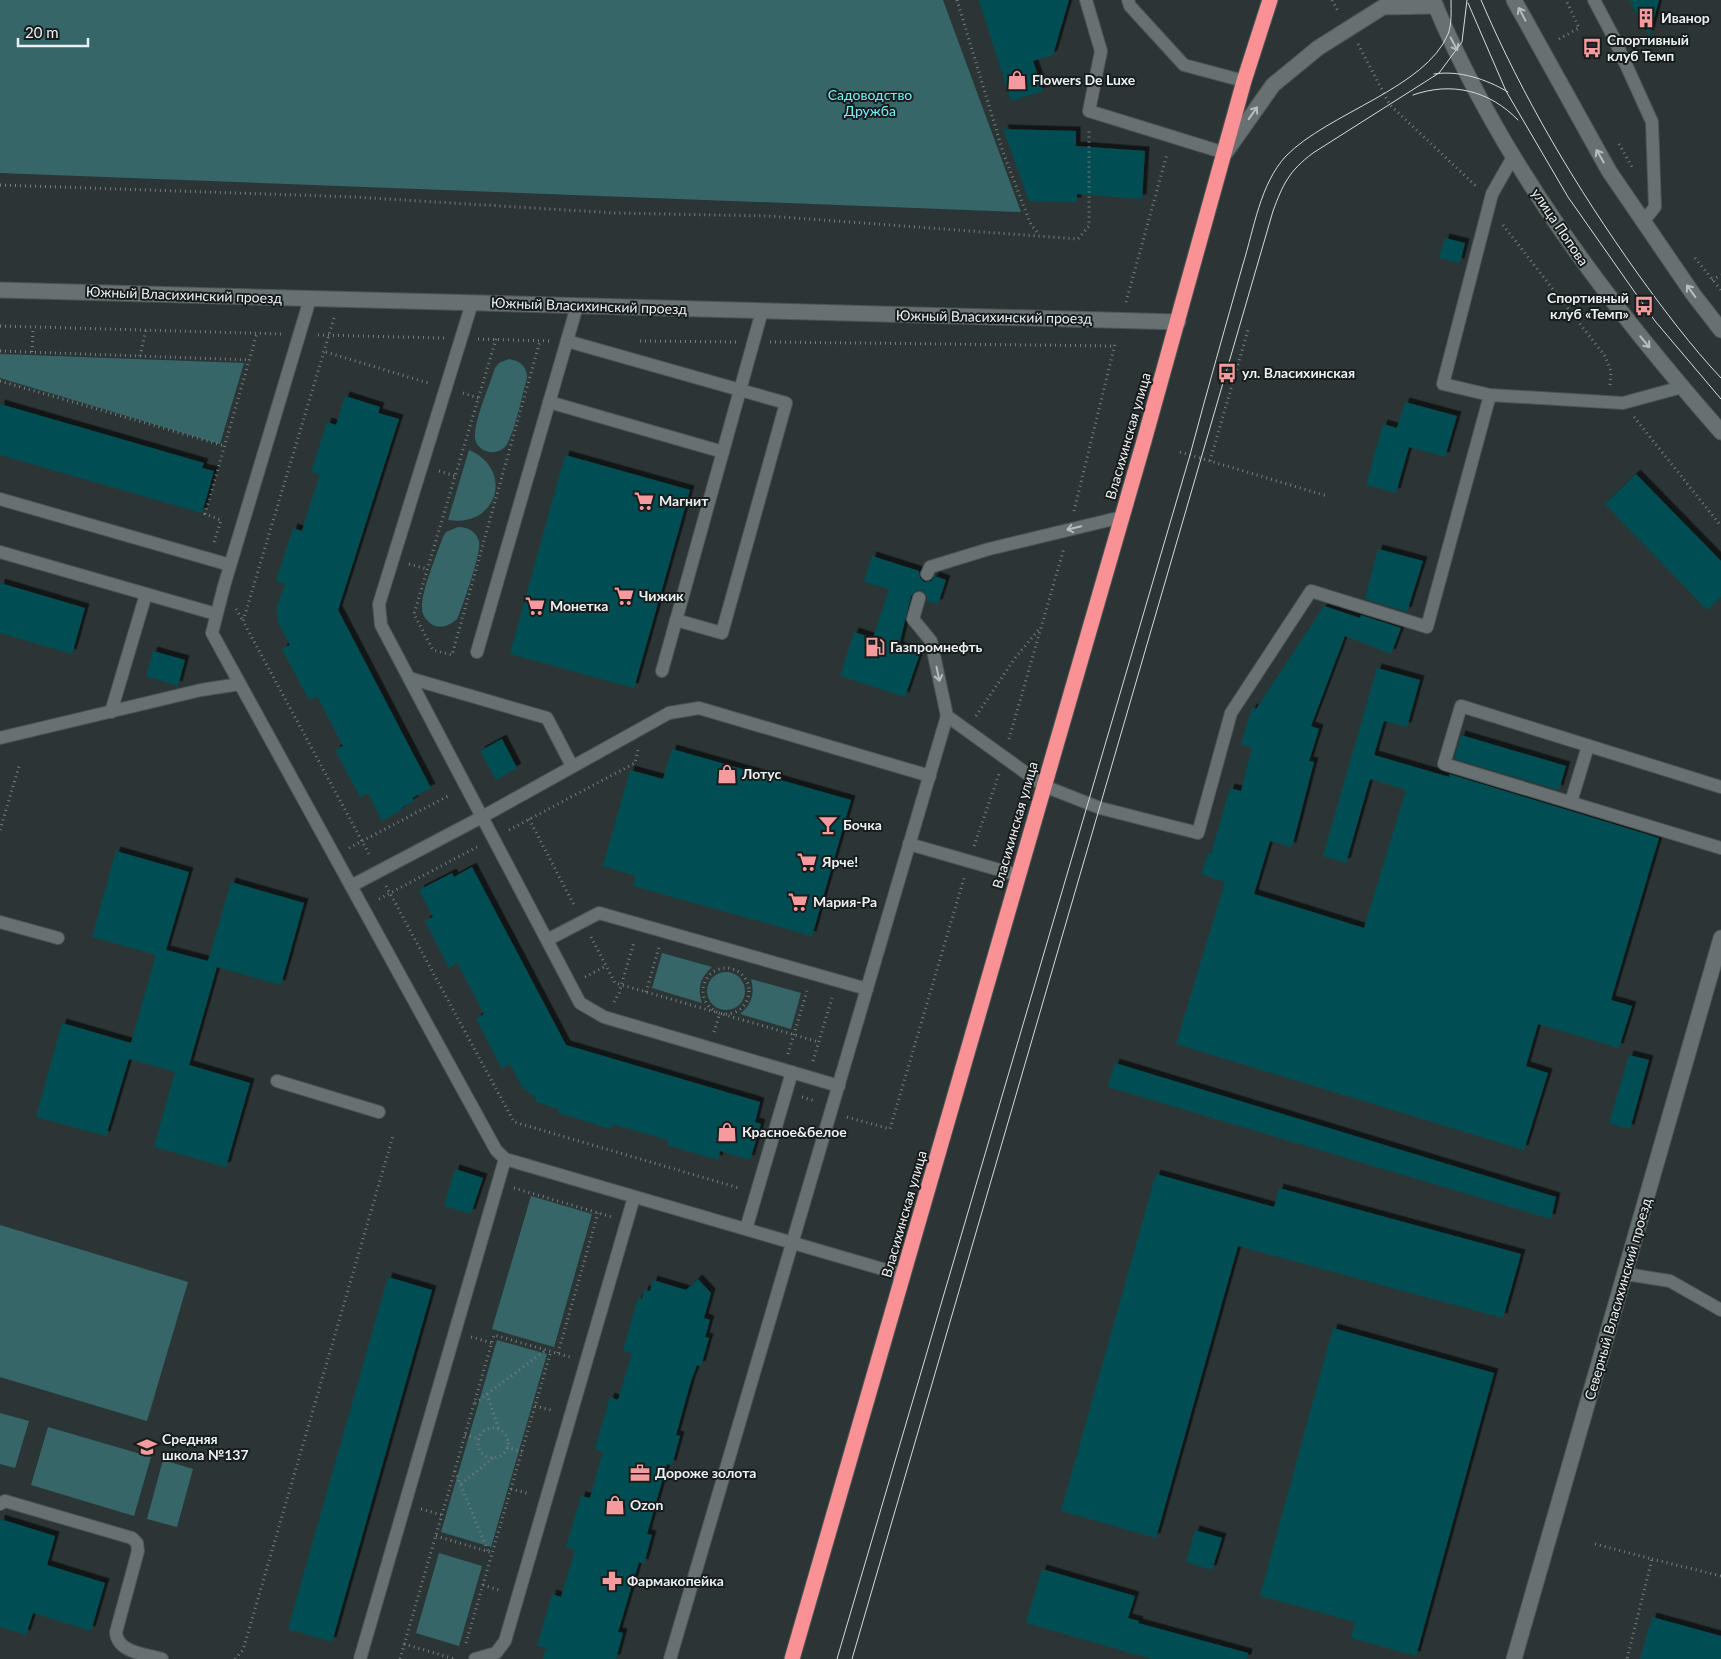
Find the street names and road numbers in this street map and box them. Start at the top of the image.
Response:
street label: улица Попова [1528,185,1593,269]
street label: Южный Власихинский проезд [86,283,283,306]
street label: Южный Власихинский проезд [491,294,688,317]
street label: Южный Власихинский проезд [896,306,1093,327]
street label: Власихинская улица [1101,370,1154,501]
street label: Власихинская улица [988,759,1041,890]
street label: Власихинская улица [877,1148,930,1279]
street label: Северный Власихинский проезд [1580,1195,1655,1402]

